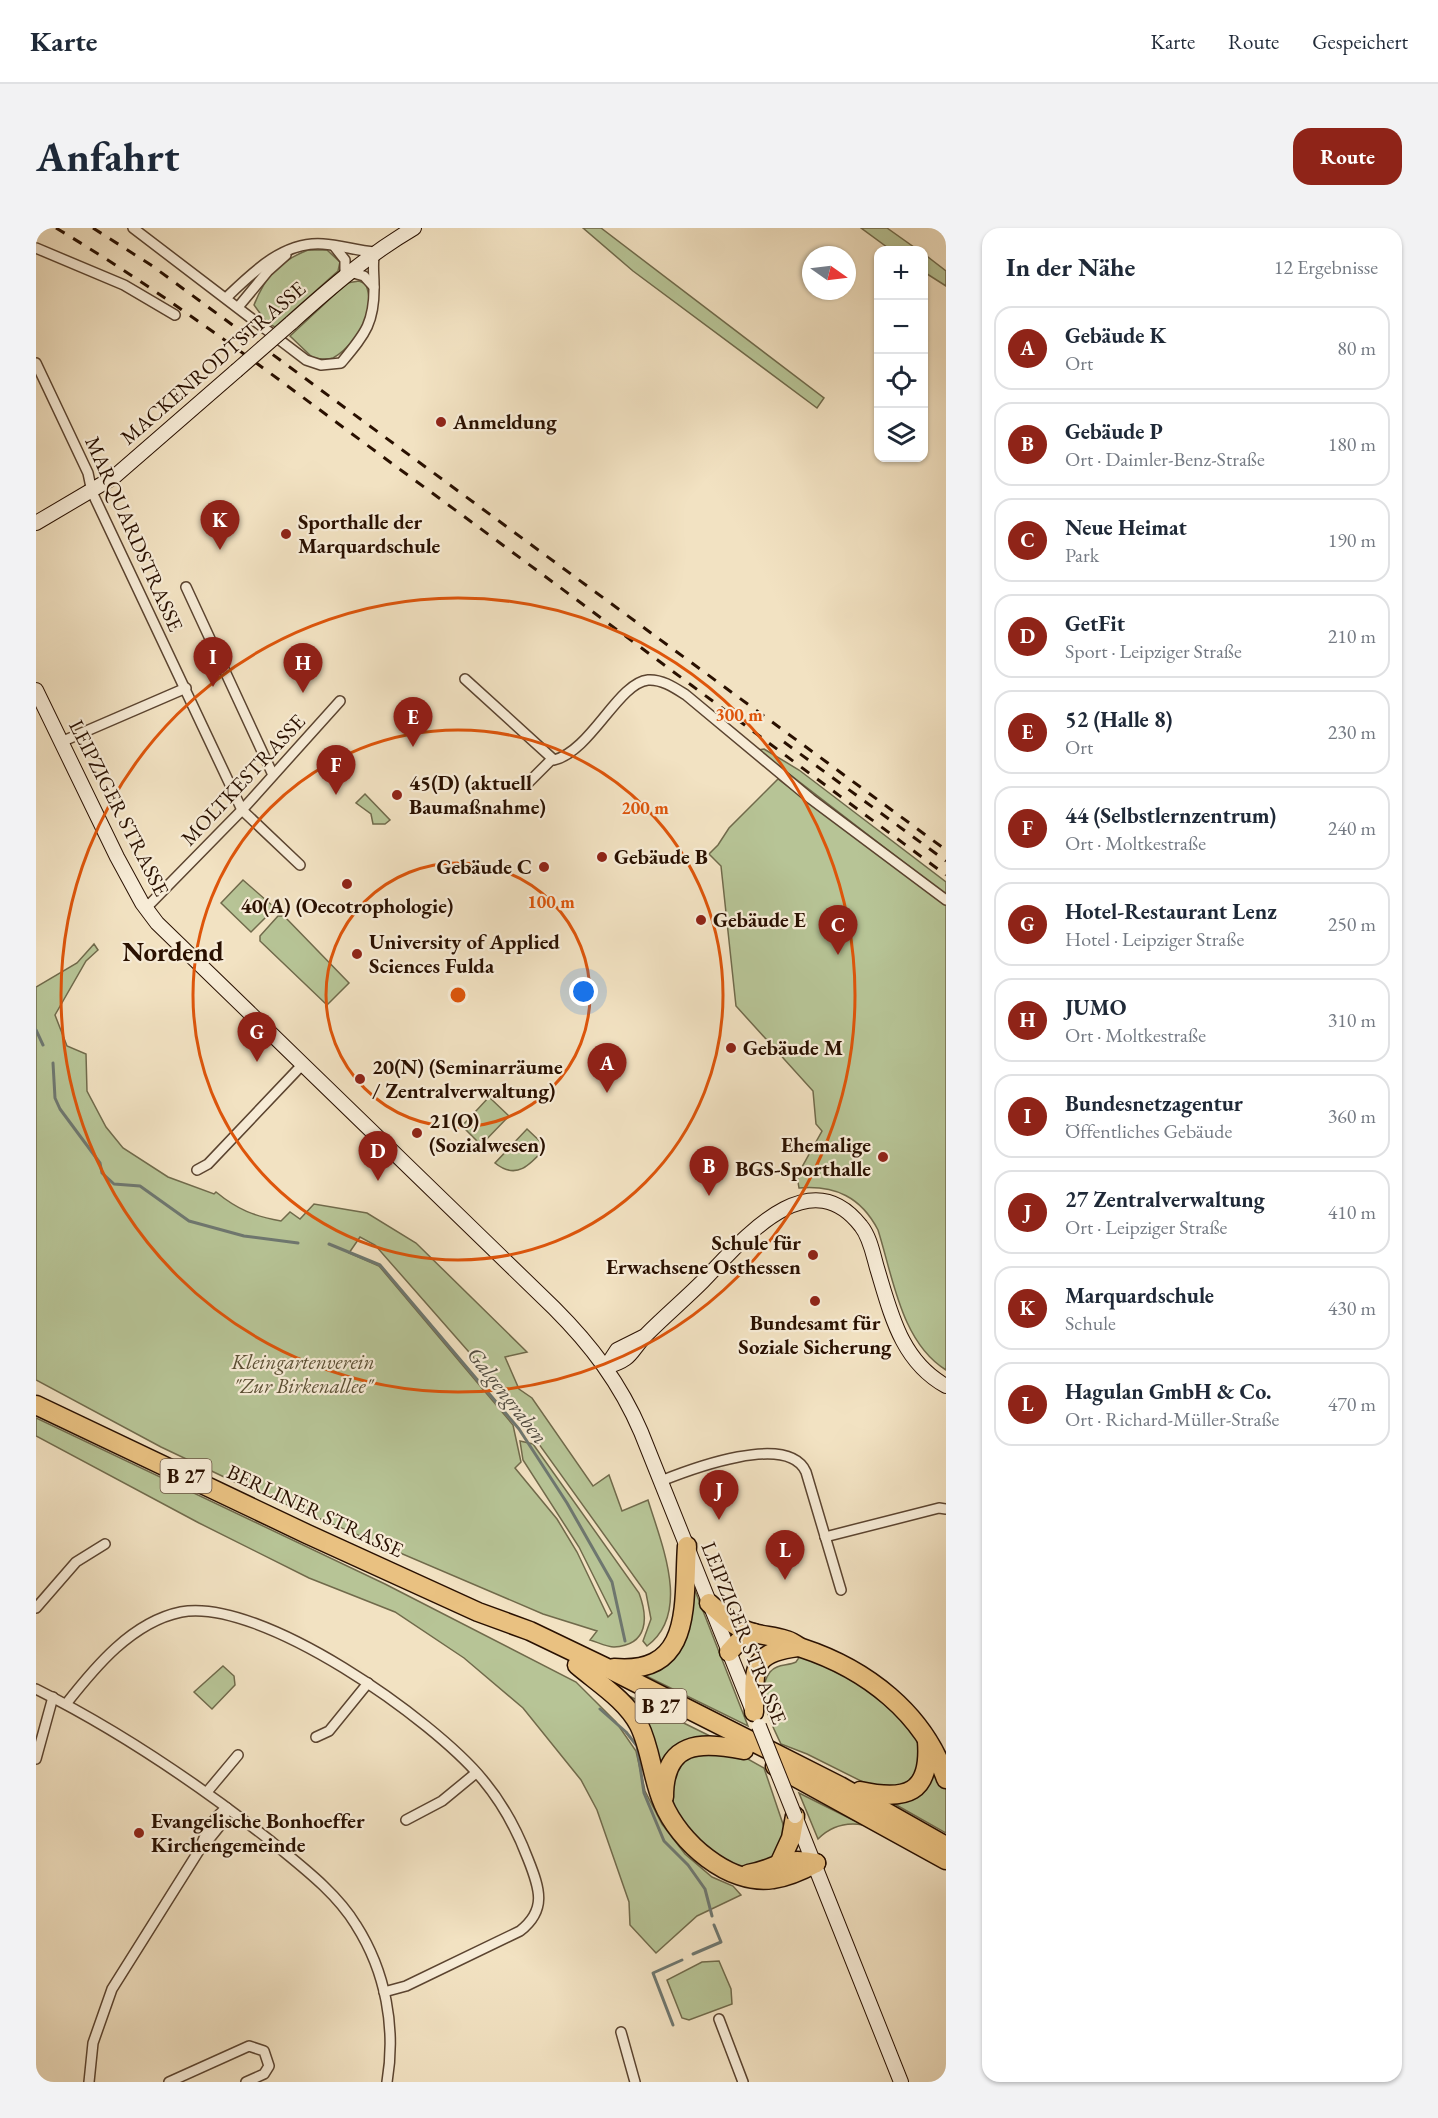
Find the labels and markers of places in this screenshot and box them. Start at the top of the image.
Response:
place label: Anmeldung [452,408,557,435]
marker: Anmeldung [434,415,448,429]
pin: K [200,500,240,550]
place label: Sporthalle der Marquardschule [298,508,441,559]
marker: Sporthalle der Marquardschule [279,527,293,541]
pin: I [194,638,232,687]
pin: H [284,644,322,693]
pin: E [394,698,433,747]
pin: F [316,746,356,795]
place label: 45(D) (aktuell Baumaßnahme) [409,769,546,820]
marker: 45(D) (aktuell Baumaßnahme) [390,788,404,802]
place label: Gebäude B [614,843,708,870]
marker: Gebäude B [595,850,609,864]
place label: Gebäude C [436,853,532,880]
marker: Gebäude C [537,860,551,874]
marker: 40(A) (Oecotrophologie) [340,877,354,891]
place label: 40(A) (Oecotrophologie) [241,892,453,919]
place label: Gebäude E [713,906,806,933]
pin: C [818,906,858,955]
marker: Gebäude E [694,913,708,927]
place label: University of Applied Sciences Fulda [369,928,560,979]
marker: University of Applied Sciences Fulda [350,947,364,961]
centre of rings [448,985,468,1005]
pin: G [238,1012,276,1062]
place label: Gebäude M [743,1034,843,1061]
marker: Gebäude M [724,1041,738,1055]
pin: A [588,1044,626,1093]
place label: 20(N) (Seminarräume / Zentralverwaltung) [372,1053,563,1104]
marker: 20(N) (Seminarräume / Zentralverwaltung) [353,1072,367,1086]
place label: 21(O) (Sozialwesen) [429,1107,546,1158]
marker: 21(O) (Sozialwesen) [410,1126,424,1140]
place label: Ehemalige BGS-Sporthalle [735,1131,871,1182]
pin: D [358,1132,398,1181]
pin: B [690,1146,728,1196]
marker: Ehemalige BGS-Sporthalle [876,1150,890,1164]
place label: Schule für Erwachsene Osthessen [606,1229,801,1280]
marker: Schule für Erwachsene Osthessen [806,1248,820,1262]
marker: Bundesamt für Soziale Sicherung [808,1294,822,1308]
place label: Bundesamt für Soziale Sicherung [738,1309,892,1360]
pin: J [700,1470,738,1520]
pin: L [766,1530,804,1580]
place label: Evangelische Bonhoeffer Kirchengemeinde [151,1807,365,1858]
marker: Evangelische Bonhoeffer Kirchengemeinde [132,1826,146,1840]

